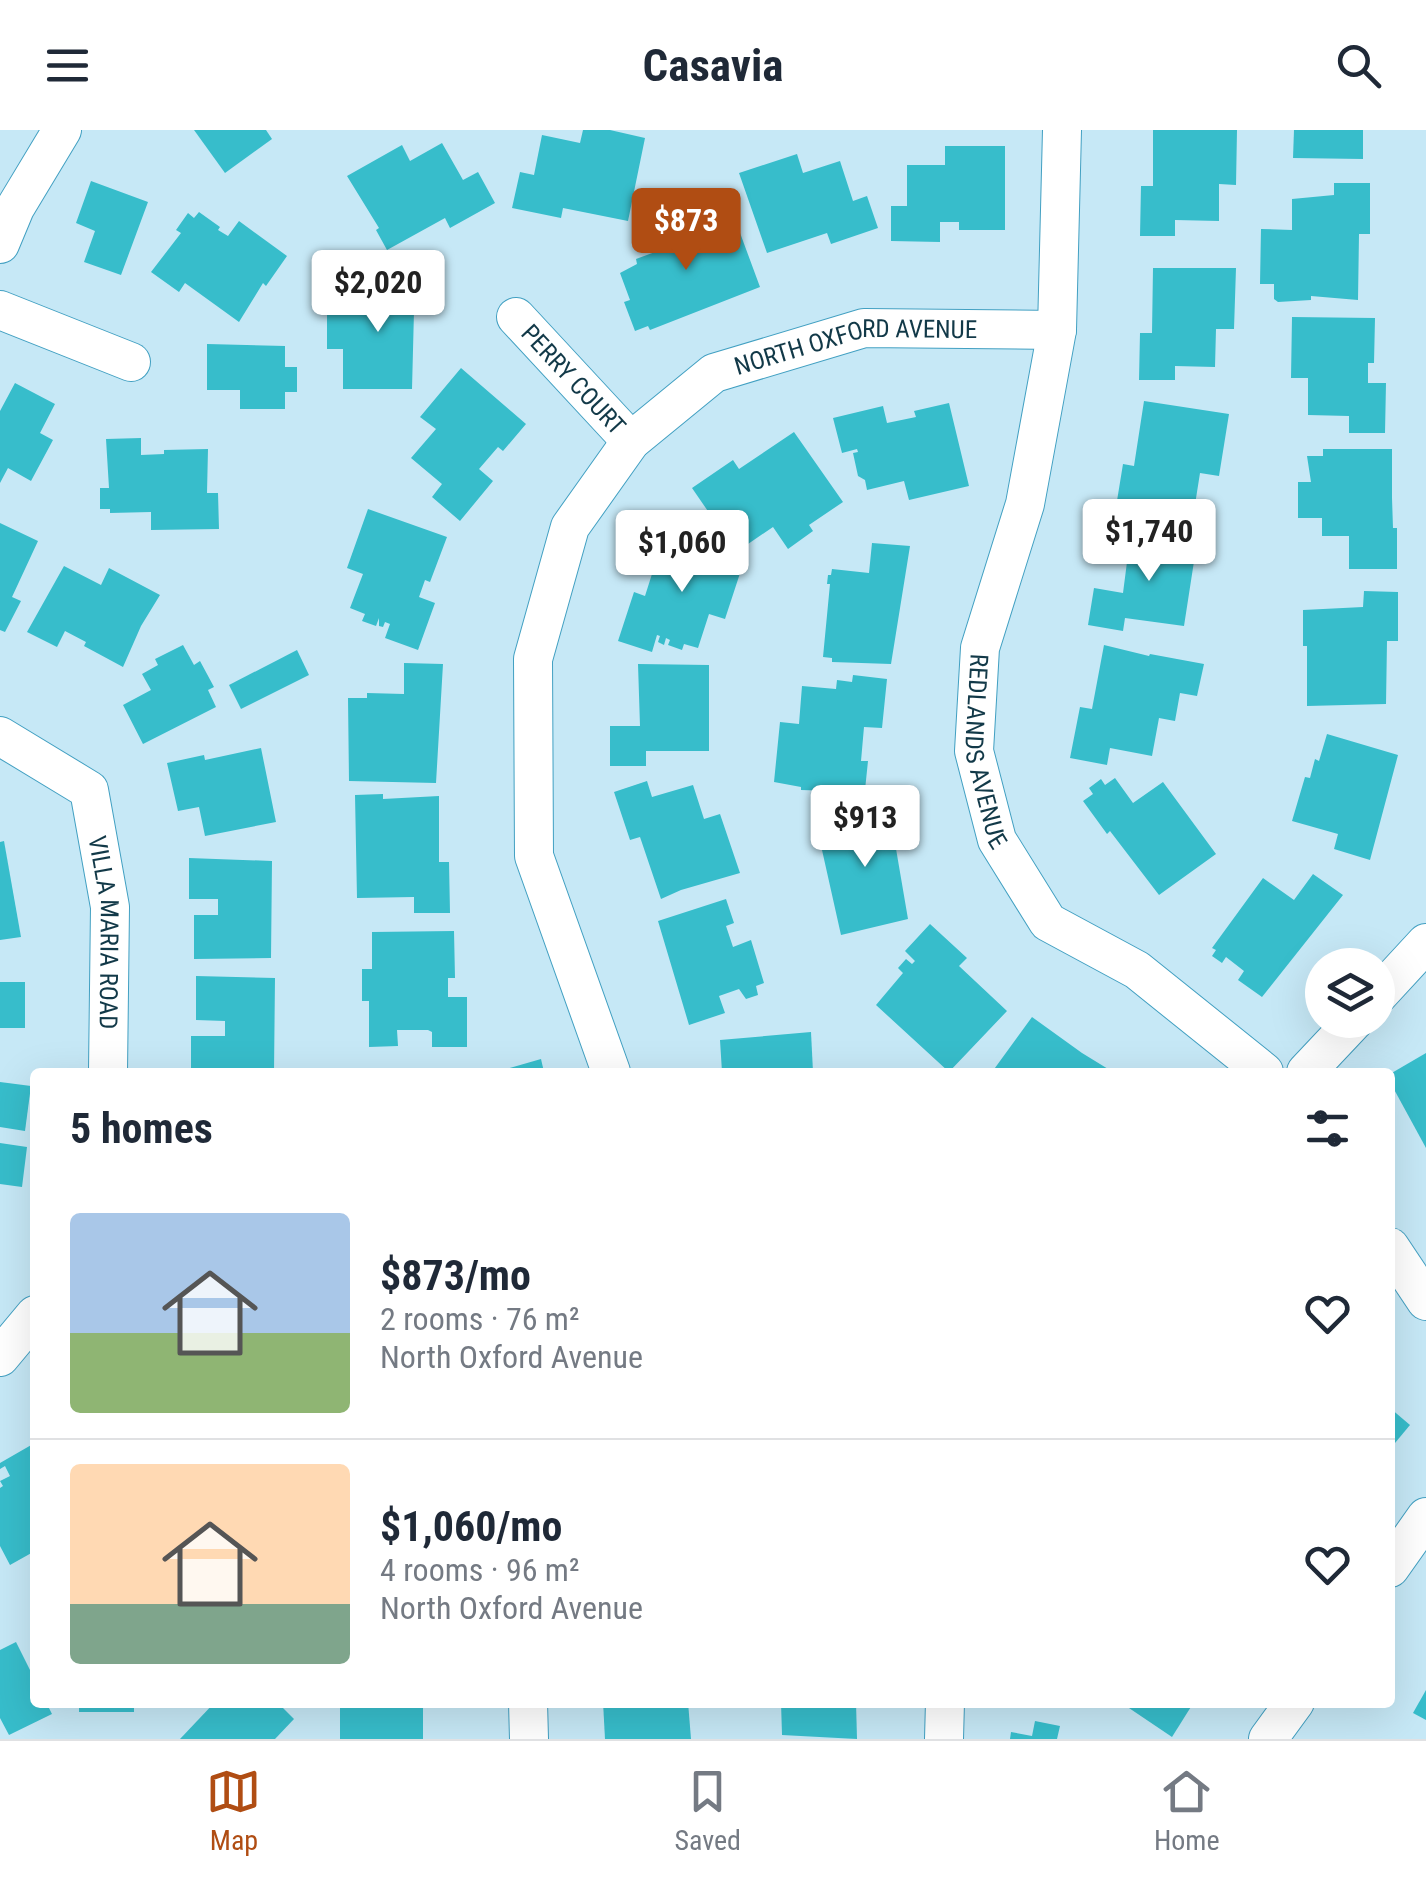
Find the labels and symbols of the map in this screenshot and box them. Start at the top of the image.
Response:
pin: $873 [627,188,745,273]
pin: $2,020 [297,250,459,335]
street label: NORTH OXFORD AVENUE [731,313,977,381]
street label: PERRY COURT [516,318,632,440]
pin: $1,740 [1068,499,1230,584]
pin: $1,060 [601,510,763,595]
street label: REDLANDS AVENUE [960,653,1013,854]
pin: $913 [806,785,924,870]
street label: VILLA MARIA ROAD [83,833,125,1030]

